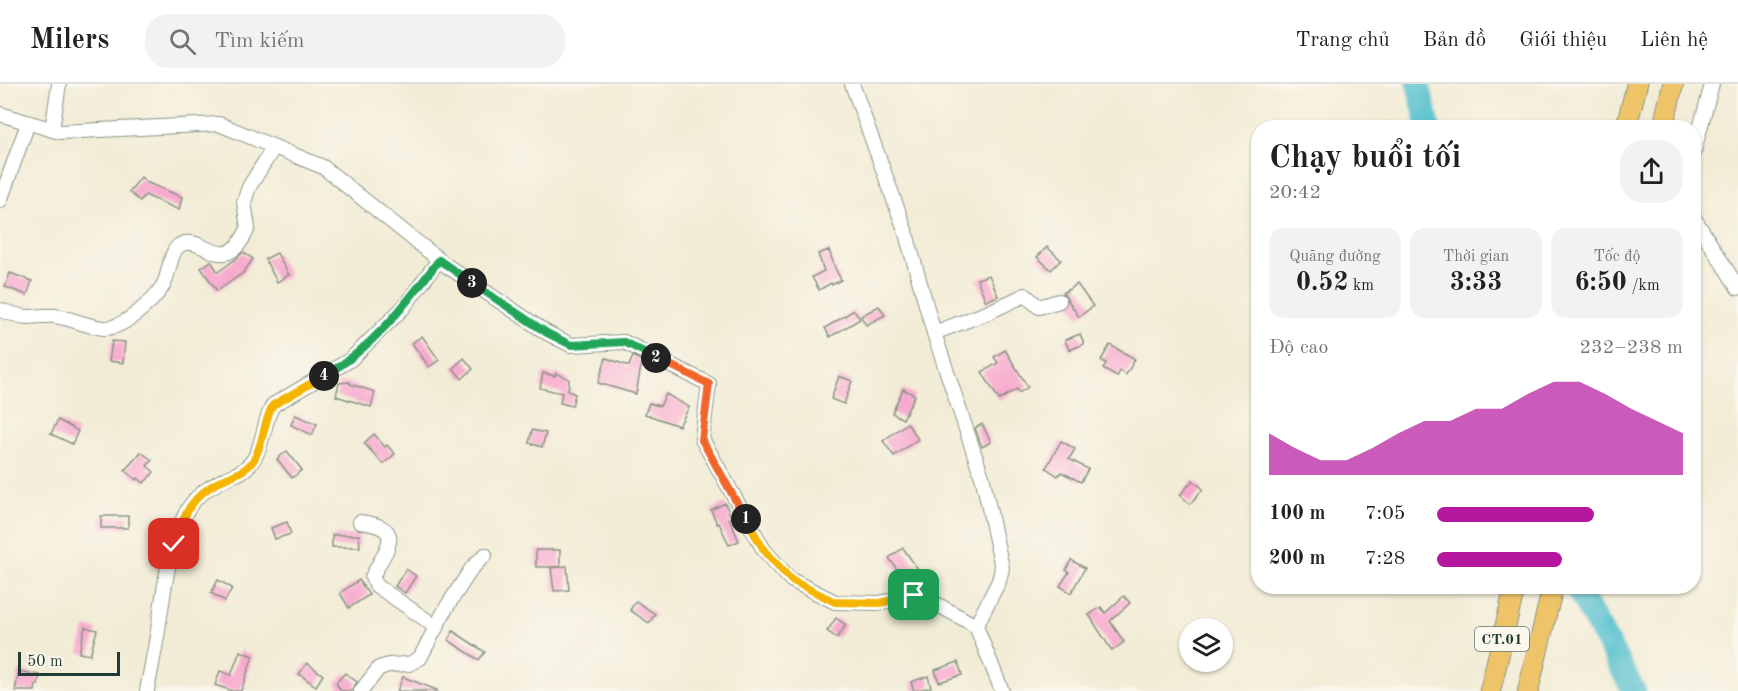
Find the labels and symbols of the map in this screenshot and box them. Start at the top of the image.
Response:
pin: 3 [457,268,487,298]
pin: 2 [641,343,671,373]
pin: 4 [309,361,339,391]
pin: 1 [731,504,761,534]
pin [148,518,199,569]
pin [888,569,939,620]
road number: CT.01 [1475,627,1529,651]
scale bar [18,649,120,676]

